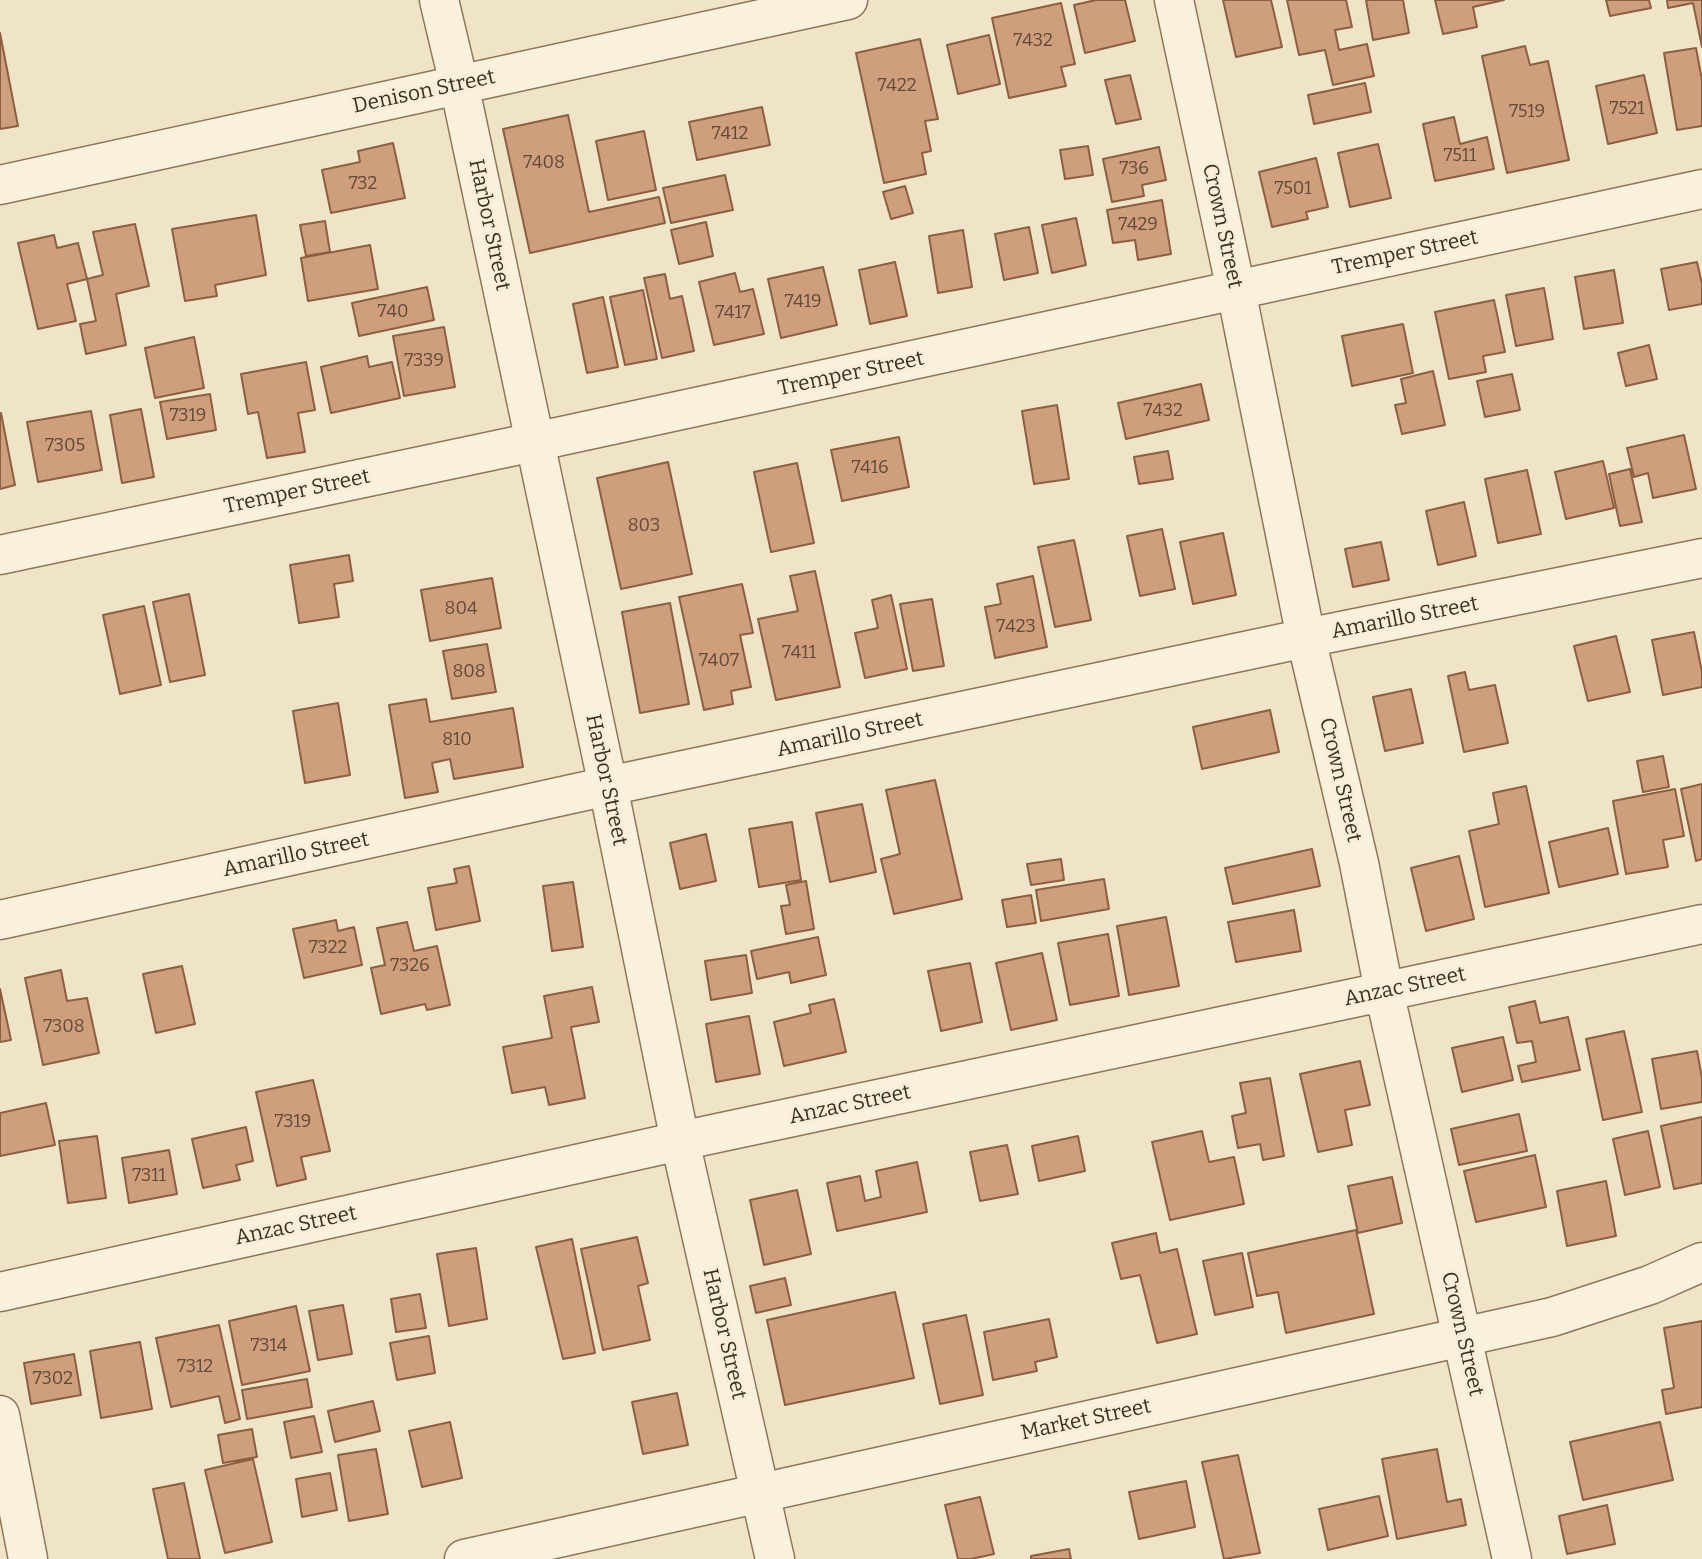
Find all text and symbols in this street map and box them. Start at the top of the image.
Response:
house number: 7432 [1013,30,1053,52]
street label: Denison Street [351,65,497,119]
house number: 7422 [878,75,916,97]
house number: 7521 [1609,98,1645,120]
house number: 7519 [1509,101,1545,123]
house number: 7412 [712,123,748,145]
house number: 7511 [1444,145,1476,167]
house number: 7408 [523,152,565,174]
street label: Harbor Street [463,157,515,293]
house number: 736 [1119,158,1149,180]
street label: Crown Street [1196,161,1248,291]
house number: 732 [349,173,377,195]
house number: 7501 [1274,178,1312,200]
house number: 7429 [1118,214,1158,236]
street label: Tremper Street [1330,225,1480,281]
house number: 7419 [784,291,822,313]
house number: 740 [378,301,408,323]
house number: 7417 [715,302,751,324]
street label: Tremper Street [776,346,926,402]
house number: 7339 [404,350,444,372]
house number: 7432 [1143,400,1183,422]
house number: 7319 [170,405,206,427]
house number: 7305 [45,435,85,457]
house number: 7416 [851,457,889,479]
street label: Tremper Street [222,464,372,520]
house number: 803 [628,515,660,537]
street label: Amarillo Street [1330,591,1480,645]
house number: 804 [445,598,477,620]
house number: 7423 [996,616,1036,638]
house number: 7411 [782,642,816,664]
house number: 7407 [699,650,739,672]
house number: 808 [452,661,486,683]
street label: Amarillo Street [775,707,925,763]
street label: Harbor Street [580,712,632,848]
street label: Crown Street [1313,715,1367,845]
house number: 810 [442,729,472,751]
street label: Amarillo Street [221,827,371,883]
house number: 7322 [309,937,347,959]
house number: 7326 [390,955,430,977]
street label: Anzac Street [1342,962,1468,1012]
house number: 7308 [43,1016,85,1038]
street label: Anzac Street [787,1080,913,1130]
house number: 7319 [275,1111,311,1133]
house number: 7311 [132,1165,166,1187]
street label: Anzac Street [233,1201,359,1251]
street label: Harbor Street [697,1266,751,1402]
street label: Crown Street [1435,1269,1489,1399]
house number: 7314 [251,1335,287,1357]
house number: 7312 [177,1356,213,1378]
house number: 7302 [33,1368,73,1390]
street label: Market Street [1019,1394,1153,1446]

